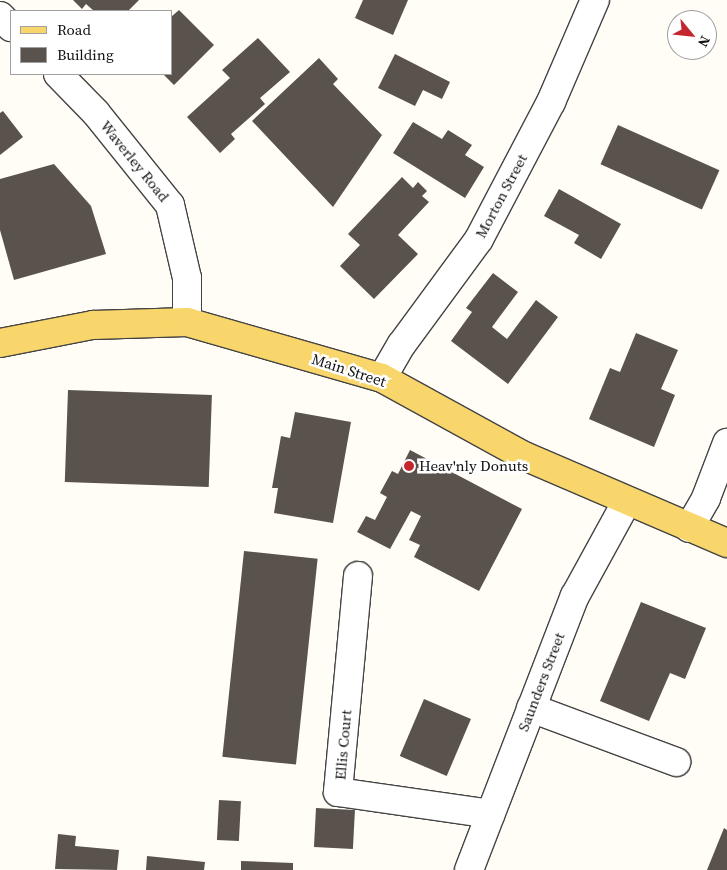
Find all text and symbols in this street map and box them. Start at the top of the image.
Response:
legend [10,10,172,75]
north arrow [667,10,717,60]
text: Road [57,19,91,40]
text: N [693,32,716,51]
text: Building [57,44,114,65]
street label: Waverley Road [97,117,173,205]
street label: Morton Street [471,151,531,241]
street label: Main Street [310,350,388,390]
place label: Heav'nly Donuts [419,457,528,475]
marker: Heav'nly Donuts [403,460,415,472]
street label: Saunders Street [514,630,568,734]
street label: Ellis Court [331,709,355,781]

